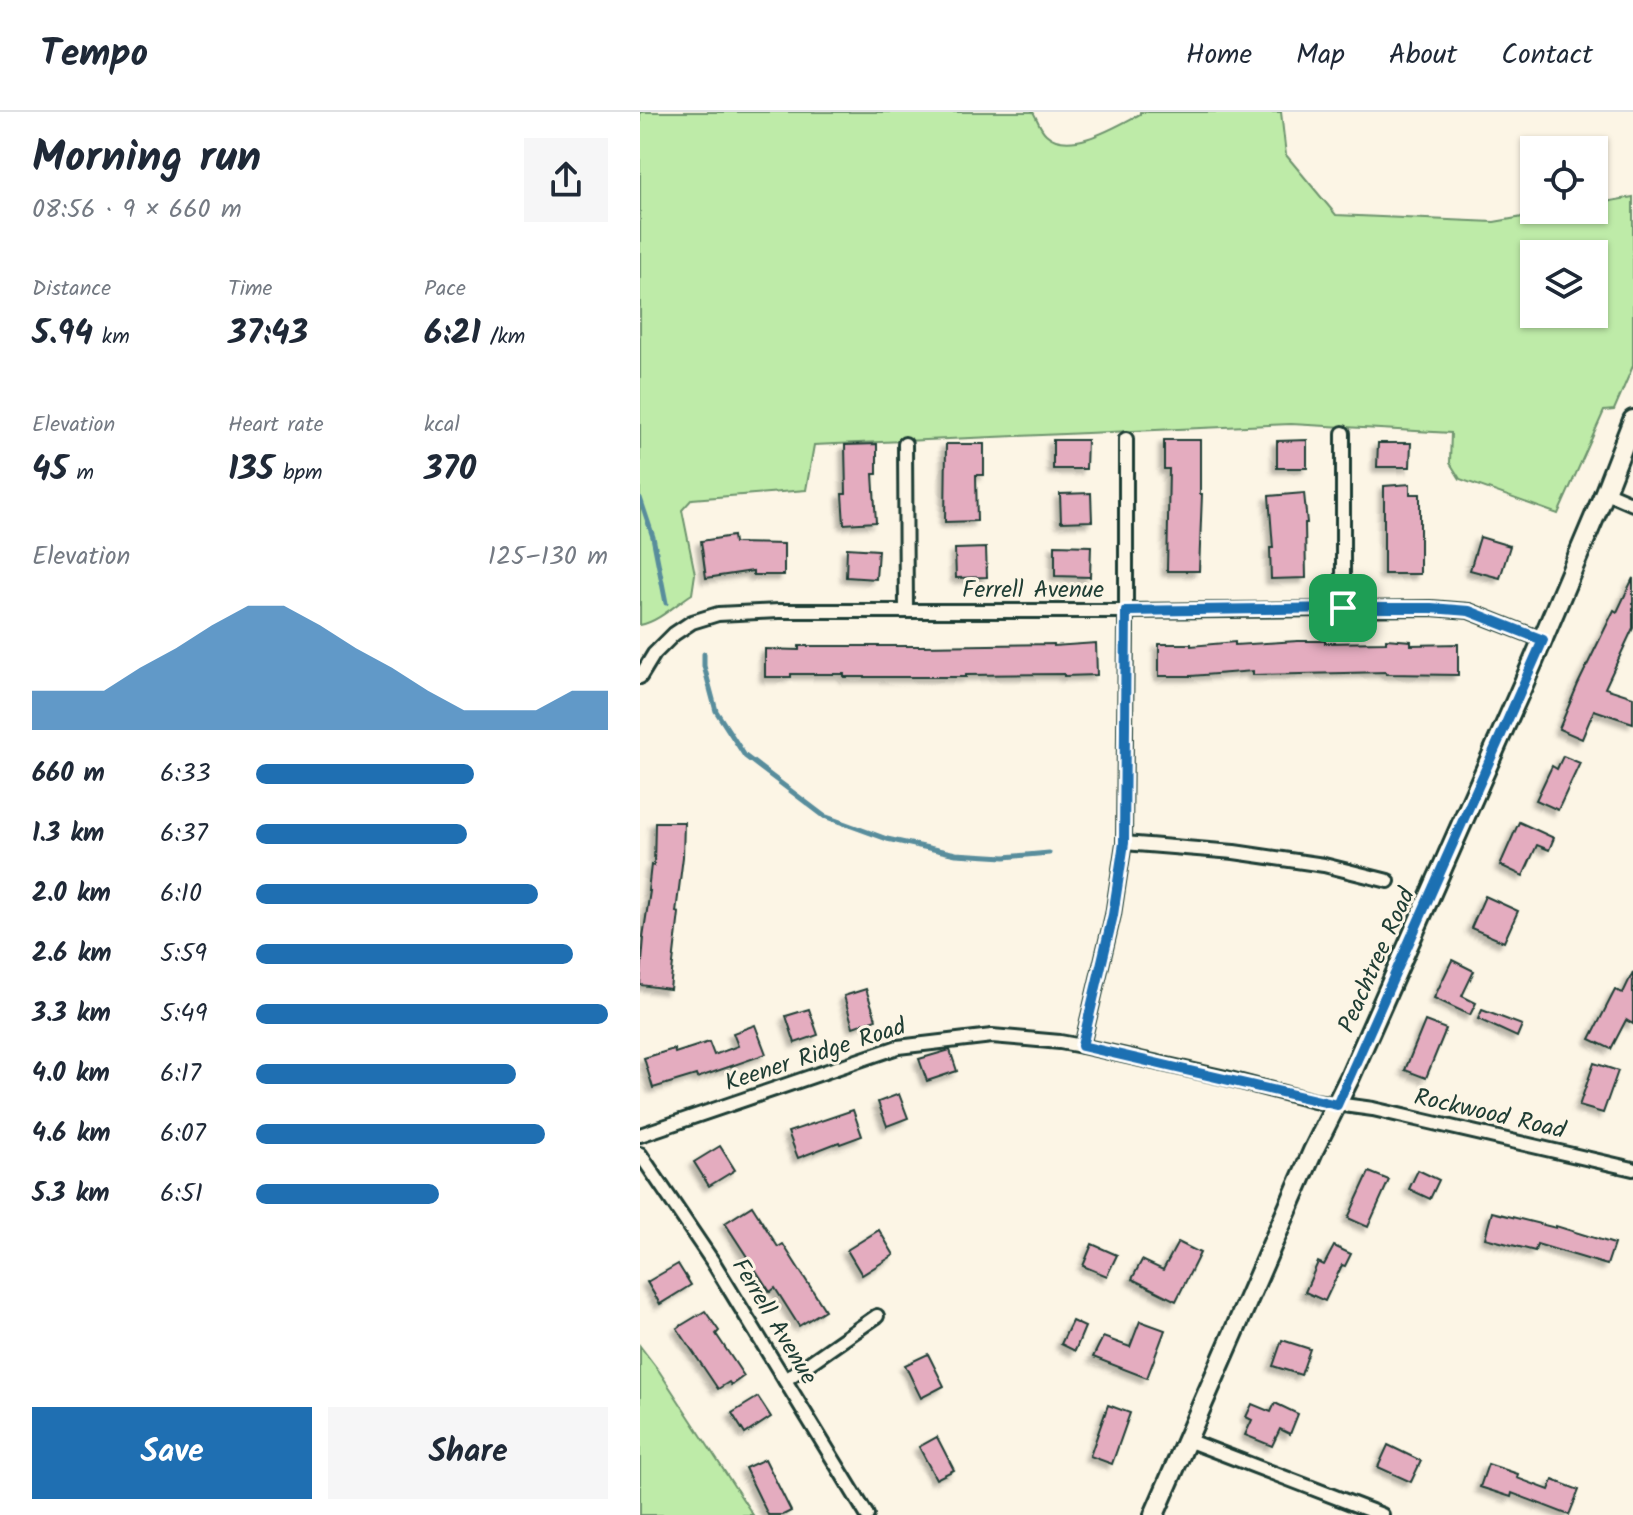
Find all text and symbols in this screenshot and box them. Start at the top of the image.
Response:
text: Tempo [40,25,148,85]
text: Home [1186,33,1252,78]
text: Map [1296,33,1345,78]
text: About [1389,33,1457,78]
text: Contact [1501,33,1593,78]
text: Morning run [32,124,261,194]
map controls [1520,136,1608,328]
button: locate [1520,136,1608,224]
button: share [524,138,608,222]
text: 08:56 · 9 × 660 m [32,189,242,231]
button: layers [1520,240,1608,328]
text: Distance [32,272,111,307]
text: Time [228,272,272,307]
text: Pace [424,272,466,307]
text: 5.94 [32,307,93,361]
text: 37:43 [228,307,308,361]
text: 6:21 [424,307,481,361]
text: km [93,320,130,355]
text: /km [481,320,525,355]
text: Elevation [32,408,115,443]
text: Heart rate [228,408,324,443]
text: kcal [424,408,460,443]
text: 45 [32,443,68,497]
text: 135 [228,443,274,497]
text: 370 [424,443,476,497]
text: m [68,456,94,491]
text: bpm [274,456,322,491]
text: Elevation [32,536,130,578]
text: 125–130 m [488,536,608,578]
street label: Ferrell Avenue [962,571,1104,610]
pin [1309,574,1377,642]
icon: arrive [1321,586,1365,630]
text: 660 m [32,753,105,795]
text: 6:33 [160,753,211,795]
text: 1.3 km [32,813,104,855]
text: 6:37 [160,813,208,855]
text: 2.0 km [32,873,111,915]
text: 6:10 [160,873,202,915]
street label: Peachtree Road [1328,881,1427,1039]
text: 2.6 km [32,933,112,975]
text: 5:59 [160,933,207,975]
text: 3.3 km [32,993,111,1035]
text: 5:49 [160,993,207,1035]
street label: Keener Ridge Road [720,1007,912,1103]
text: 4.0 km [32,1053,110,1095]
text: 6:17 [160,1053,201,1095]
street label: Rockwood Road [1410,1078,1570,1151]
text: 4.6 km [32,1113,111,1155]
text: 6:07 [160,1113,206,1155]
text: 5.3 km [32,1173,110,1215]
text: 6:51 [160,1173,203,1215]
street label: Ferrell Avenue [720,1251,827,1393]
button: Save [32,1407,312,1499]
button: Share [328,1407,608,1499]

